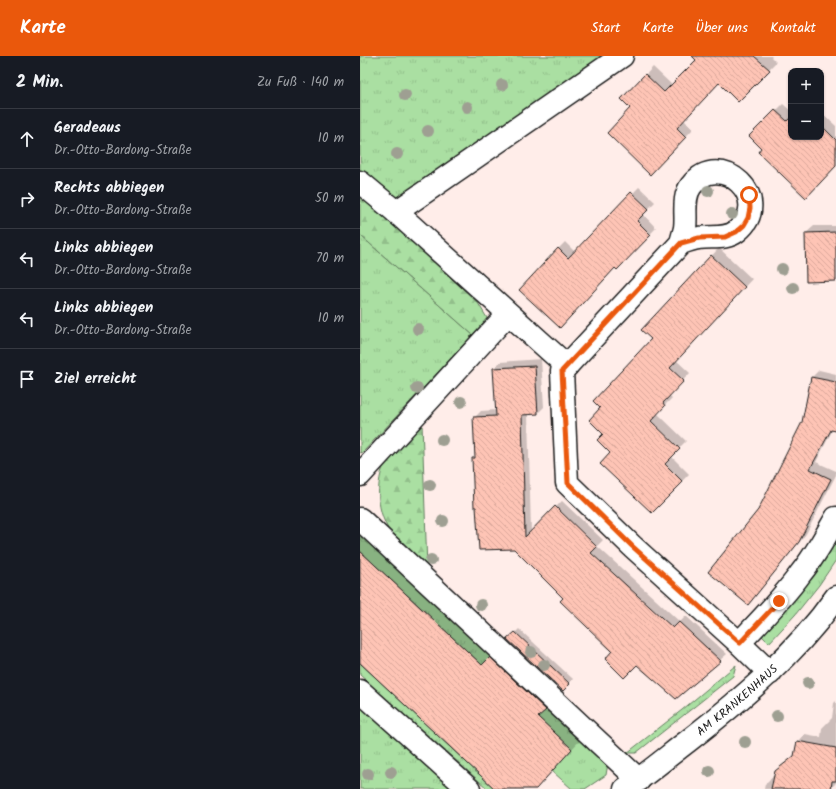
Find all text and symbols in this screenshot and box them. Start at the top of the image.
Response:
text: Karte [20,13,66,43]
text: Start [591,17,620,39]
text: Karte [642,17,674,39]
text: Über uns [696,17,748,39]
text: Kontakt [770,17,816,39]
map controls [788,68,824,140]
button: + [788,68,824,104]
text: 2 Min. [16,69,63,96]
text: Zu Fuß · 140 m [257,72,344,93]
button: − [788,104,824,140]
text: Geradeaus [54,116,121,140]
icon: ahead [16,128,38,150]
text: 10 m [318,128,344,149]
text: Dr.-Otto-Bardong-Straße [54,140,192,161]
text: Rechts abbiegen [54,176,164,200]
route start [740,186,758,204]
icon: right [16,188,38,210]
text: 50 m [315,188,344,209]
text: Dr.-Otto-Bardong-Straße [54,200,192,221]
text: Links abbiegen [54,236,153,260]
icon: left [16,248,38,270]
text: 70 m [316,248,344,269]
text: Dr.-Otto-Bardong-Straße [54,260,192,281]
text: Links abbiegen [54,296,153,320]
icon: left [16,308,38,330]
text: 10 m [318,308,344,329]
text: Dr.-Otto-Bardong-Straße [54,320,192,341]
text: Ziel erreicht [54,367,137,391]
icon: arrive [16,368,38,390]
route end [770,592,788,610]
street label: AM KRANKENHAUS [692,659,783,741]

